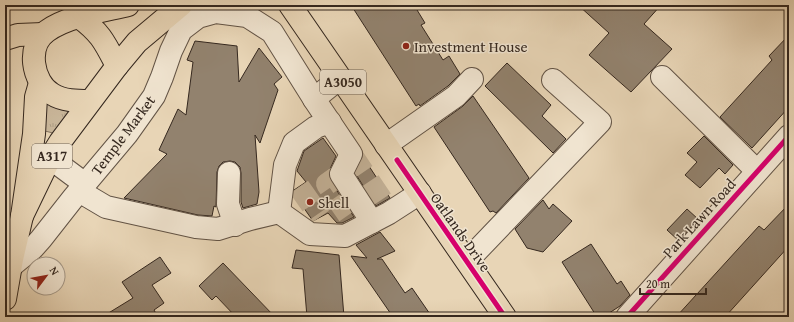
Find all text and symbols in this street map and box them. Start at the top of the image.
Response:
place label: Investment House [414,36,527,57]
marker: Investment House [401,41,411,51]
road number: A3050 [320,70,366,94]
street label: Temple Market [86,90,160,179]
road number: A317 [32,144,72,168]
street label: Park Lawn Road [658,174,740,262]
street label: Oatlands Drive [426,188,496,276]
place label: Shell [318,192,349,213]
marker: Shell [305,197,315,207]
north arrow [26,256,66,296]
text: N [46,263,64,279]
scale bar [640,270,706,296]
text: 20 m [646,275,670,292]

